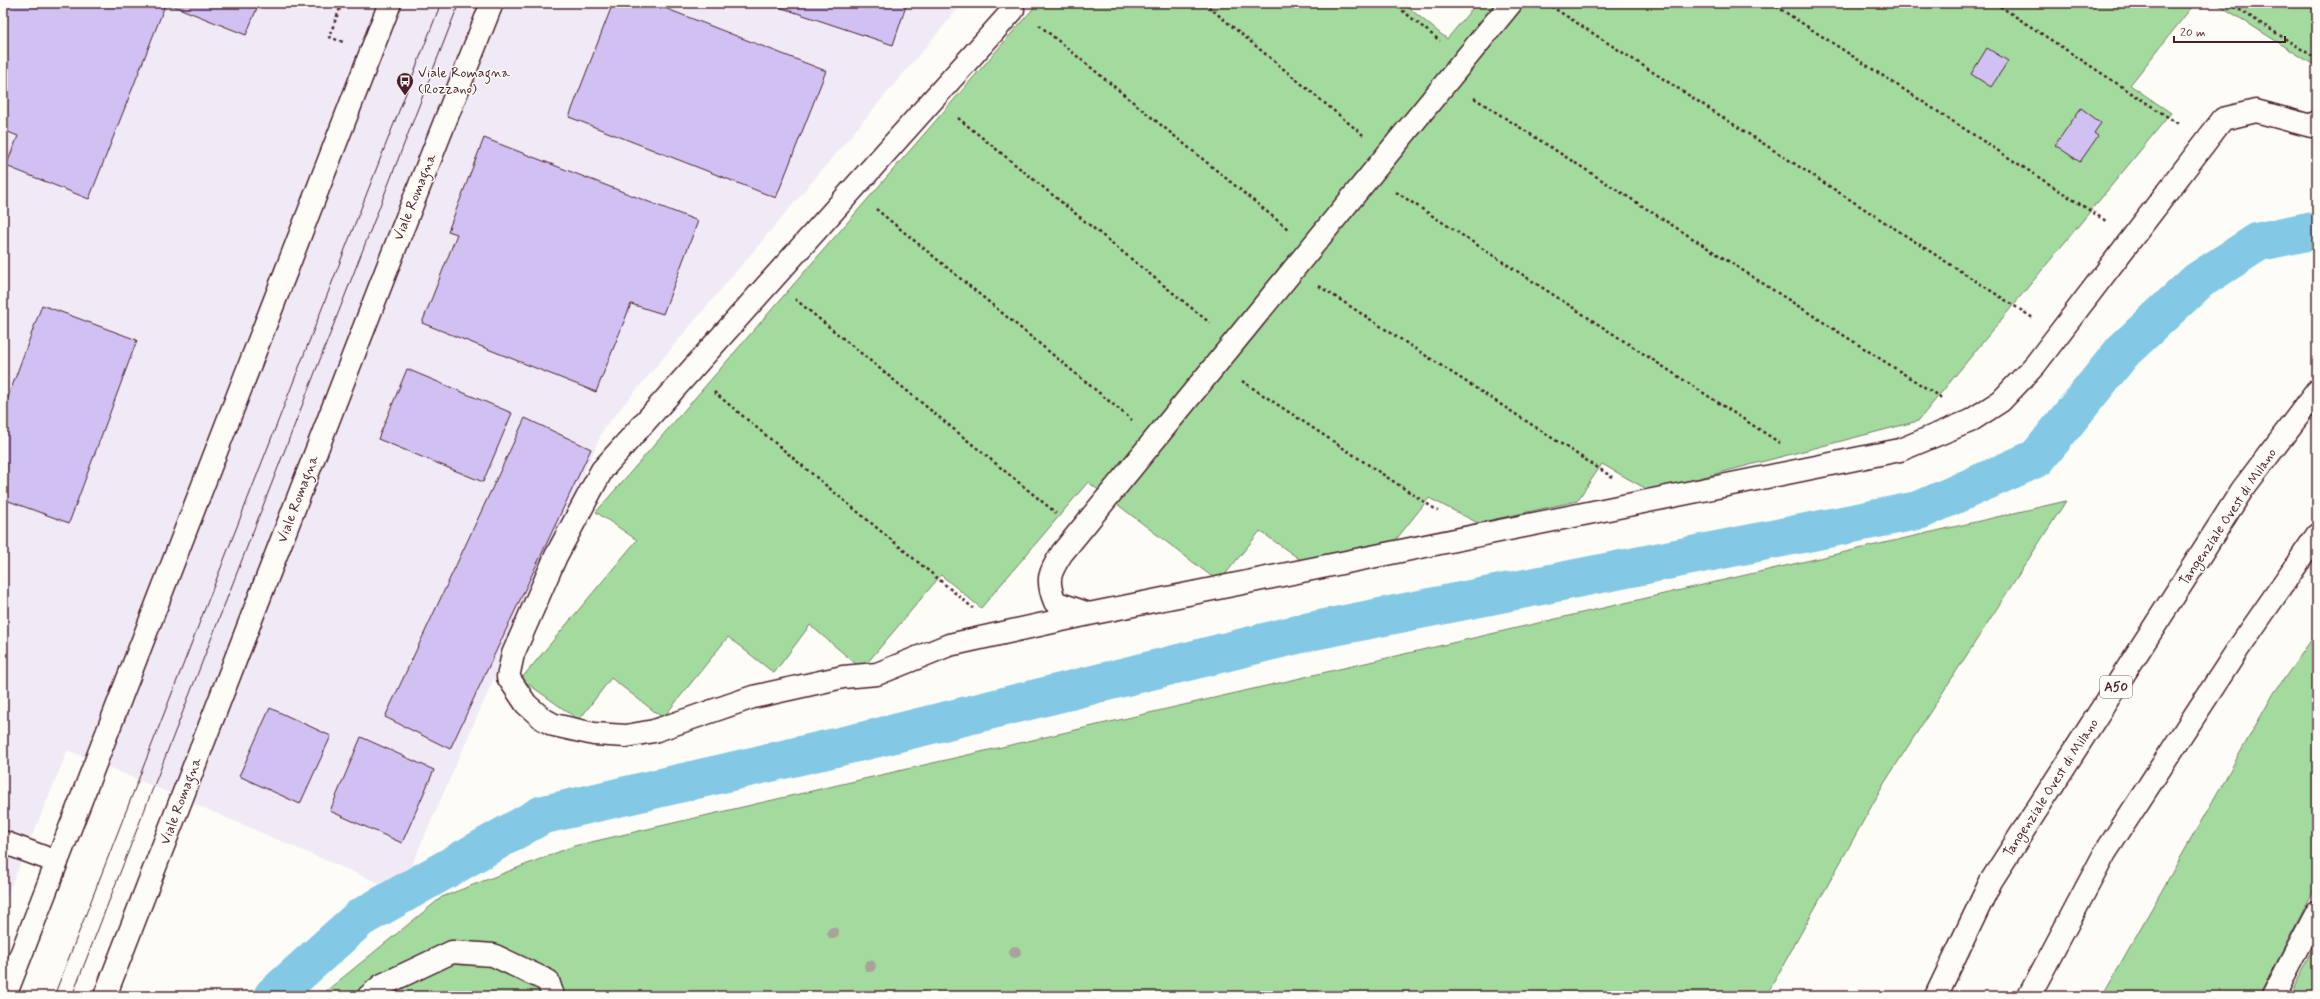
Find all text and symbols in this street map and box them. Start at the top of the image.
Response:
scale bar [2174,18,2285,44]
text: 20 m [2180,25,2206,41]
place label: Viale Romagna (Rozzano) [418,64,511,98]
bus stop icon: Viale Romagna (Rozzano) [395,71,415,96]
street label: Viale Romagna [389,150,443,244]
street label: Tangenziale Ovest di Milano [2175,445,2282,590]
street label: Viale Romagna [273,452,325,546]
road number: A50 [2100,676,2132,698]
street label: Tangenziale Ovest di Milano [1999,715,2104,861]
street label: Viale Romagna [156,754,208,848]

